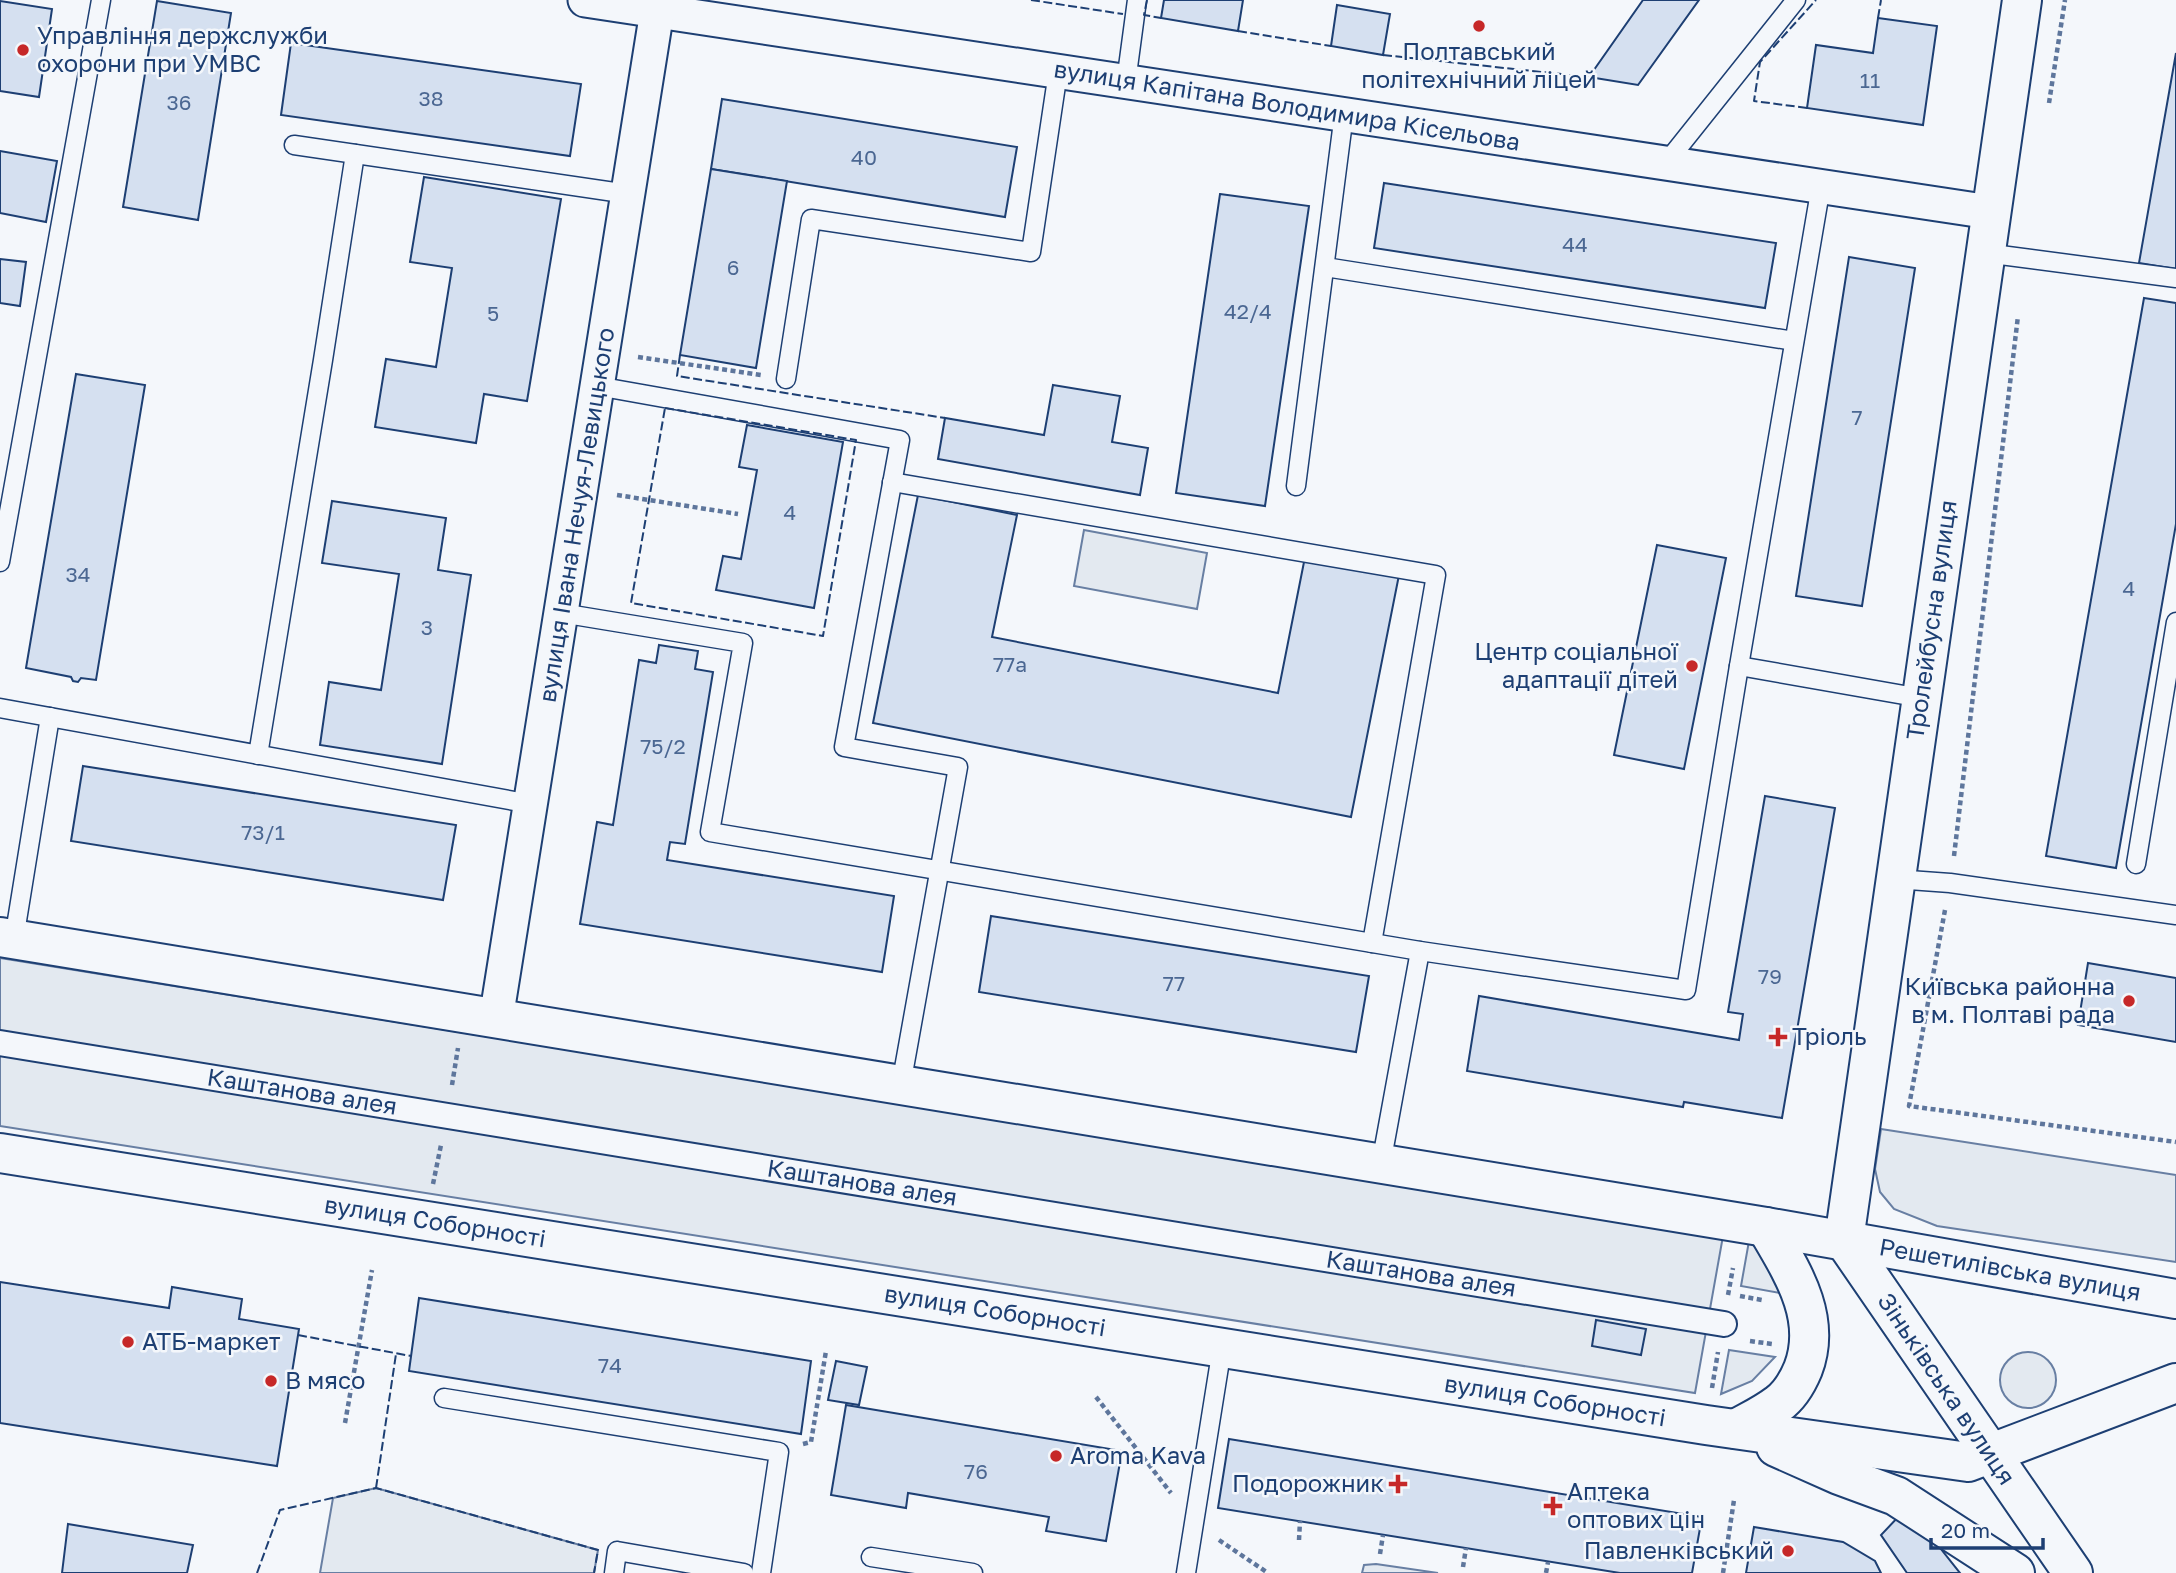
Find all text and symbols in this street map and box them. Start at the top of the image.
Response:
marker: Полтавський політехнічний ліцей [1471,18,1487,34]
place label: Управління держслужби охорони при УМВС [37,20,328,77]
place label: Полтавський політехнічний ліцей [1361,36,1597,93]
marker: Управління держслужби охорони при УМВС [15,42,31,58]
street label: вулиця Капітана Володимира Кісельова [1052,53,1522,156]
house number: 11 [1860,67,1880,93]
house number: 38 [418,85,444,111]
house number: 36 [167,89,192,115]
house number: 40 [851,144,877,170]
house number: 44 [1562,231,1588,257]
house number: 6 [727,254,739,280]
house number: 42/4 [1224,298,1272,324]
house number: 5 [487,300,499,326]
street label: вулиця Івана Нечуя-Левицького [532,325,620,704]
house number: 7 [1851,404,1863,430]
street label: Тролейбусна вулиця [1899,498,1962,742]
house number: 4 [784,499,796,525]
house number: 34 [65,561,91,587]
house number: 4 [2123,575,2135,601]
house number: 3 [421,614,433,640]
place label: Центр соціальної адаптації дітей [1474,636,1680,693]
house number: 77а [993,651,1027,677]
marker: Центр соціальної адаптації дітей [1684,658,1700,674]
house number: 75/2 [640,733,686,759]
house number: 73/1 [241,819,285,845]
house number: 79 [1758,963,1782,989]
house number: 77 [1163,970,1185,996]
place label: Київська районна в м. Полтаві рада [1905,971,2115,1028]
marker: Київська районна в м. Полтаві рада [2121,993,2137,1009]
place label: Тріоль [1792,1021,1867,1050]
marker: Тріоль [1770,1029,1786,1045]
street label: Каштанова алея [205,1061,399,1120]
street label: Каштанова алея [765,1152,959,1211]
street label: вулиця Соборності [322,1189,548,1252]
street label: Решетилівська вулиця [1877,1231,2143,1306]
street label: Каштанова алея [1324,1243,1518,1302]
street label: вулиця Соборності [882,1278,1108,1341]
street label: Зіньківська вулиця [1872,1287,2022,1490]
place label: АТБ-маркет [142,1326,281,1355]
marker: АТБ-маркет [120,1334,136,1350]
house number: 74 [598,1352,622,1378]
place label: В мясо [285,1365,366,1394]
street label: вулиця Соборності [1442,1368,1668,1431]
marker: В мясо [263,1373,279,1389]
place label: Aroma Kava [1070,1440,1206,1469]
marker: Aroma Kava [1048,1448,1064,1464]
house number: 76 [964,1458,988,1484]
place label: Подорожник [1232,1468,1384,1497]
marker: Подорожник [1390,1476,1406,1492]
place label: Аптека оптових цін [1567,1476,1705,1533]
marker: Аптека оптових цін [1545,1498,1561,1514]
scale bar [1931,1506,2043,1550]
text: 20 m [1941,1517,1990,1543]
place label: Павленківський [1584,1535,1774,1564]
marker: Павленківський [1780,1543,1796,1559]

